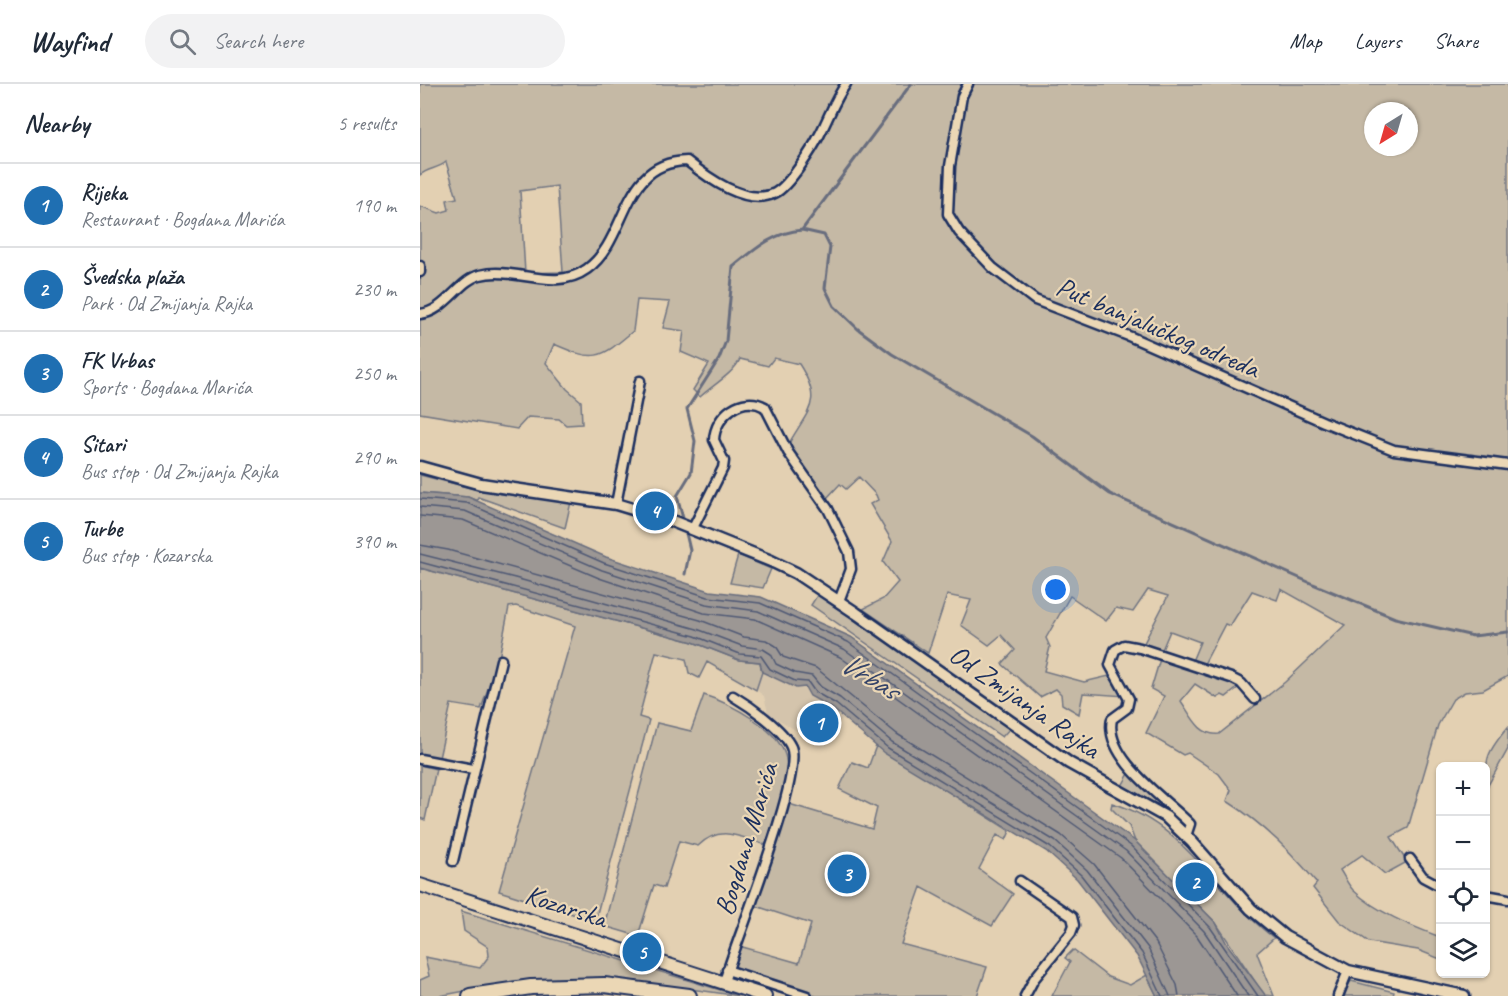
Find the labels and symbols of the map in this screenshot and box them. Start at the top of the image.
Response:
north arrow [1364,102,1418,156]
street label: Put banjalučkog odreda [1051,268,1266,386]
pin: 4 [636,488,674,534]
your location [1041,575,1070,604]
street label: Od Zmijanja Rajka [943,636,1109,767]
water label: Vrbas [834,644,910,711]
pin: 1 [800,700,838,746]
street label: Bogdana Marića [706,757,786,919]
pin: 3 [828,852,866,896]
pin: 2 [1176,860,1214,904]
street label: Kozarska [521,876,614,936]
pin: 5 [622,930,662,974]

